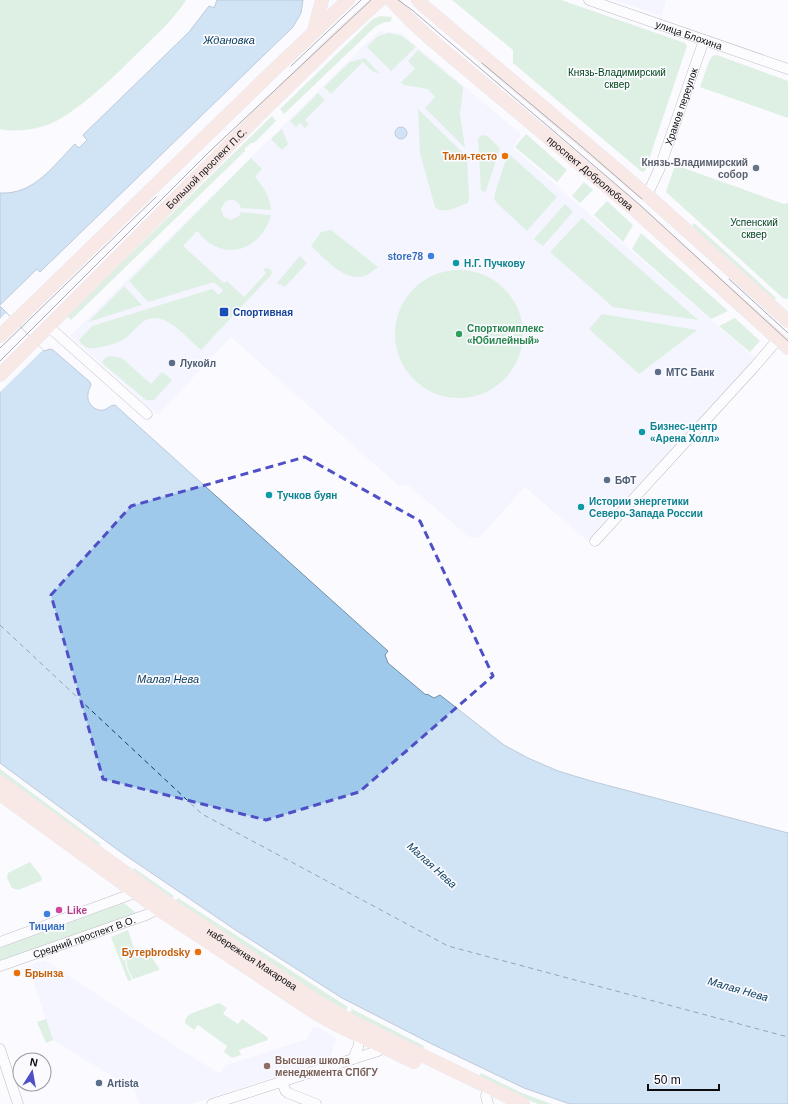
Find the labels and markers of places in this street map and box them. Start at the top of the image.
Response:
place label: Тили-тесто [443,151,497,162]
marker: Тили-тесто [500,151,510,161]
place label: Князь-Владимирский собор [641,157,748,180]
marker: Князь-Владимирский собор [751,163,761,173]
place label: store78 [387,251,423,262]
marker: store78 [426,251,436,261]
marker: Н.Г. Пучкову [451,258,461,268]
place label: Н.Г. Пучкову [464,258,525,269]
marker: Спортивная [218,306,230,318]
place label: Спортивная [233,307,293,318]
place label: Спорткомплекс «Юбилейный» [467,323,544,346]
marker: Спорткомплекс «Юбилейный» [454,329,464,339]
marker: Лукойл [167,358,177,368]
place label: Лукойл [180,358,216,369]
marker: МТС Банк [653,367,663,377]
place label: МТС Банк [666,367,715,378]
place label: Бизнес-центр «Арена Холл» [650,421,720,444]
marker: Бизнес-центр «Арена Холл» [637,427,647,437]
marker: БФТ [602,475,612,485]
place label: БФТ [615,475,636,486]
marker: Тучков буян [264,490,274,500]
place label: Тучков буян [277,490,337,501]
place label: Истории энергетики Северо-Запада России [589,496,703,519]
marker: Истории энергетики Северо-Запада России [576,502,586,512]
marker: Like [54,905,64,915]
place label: Like [67,905,87,916]
marker: Тициан [42,909,52,919]
place label: Тициан [29,921,65,932]
place label: Бутерbrodsky [122,947,190,958]
marker: Бутерbrodsky [193,947,203,957]
marker: Брынза [12,968,22,978]
place label: Брынза [25,968,64,979]
place label: Высшая школа менеджмента СПбГУ [275,1055,378,1078]
marker: Высшая школа менеджмента СПбГУ [262,1061,272,1071]
marker: Artista [94,1078,104,1088]
place label: Artista [107,1078,139,1089]

